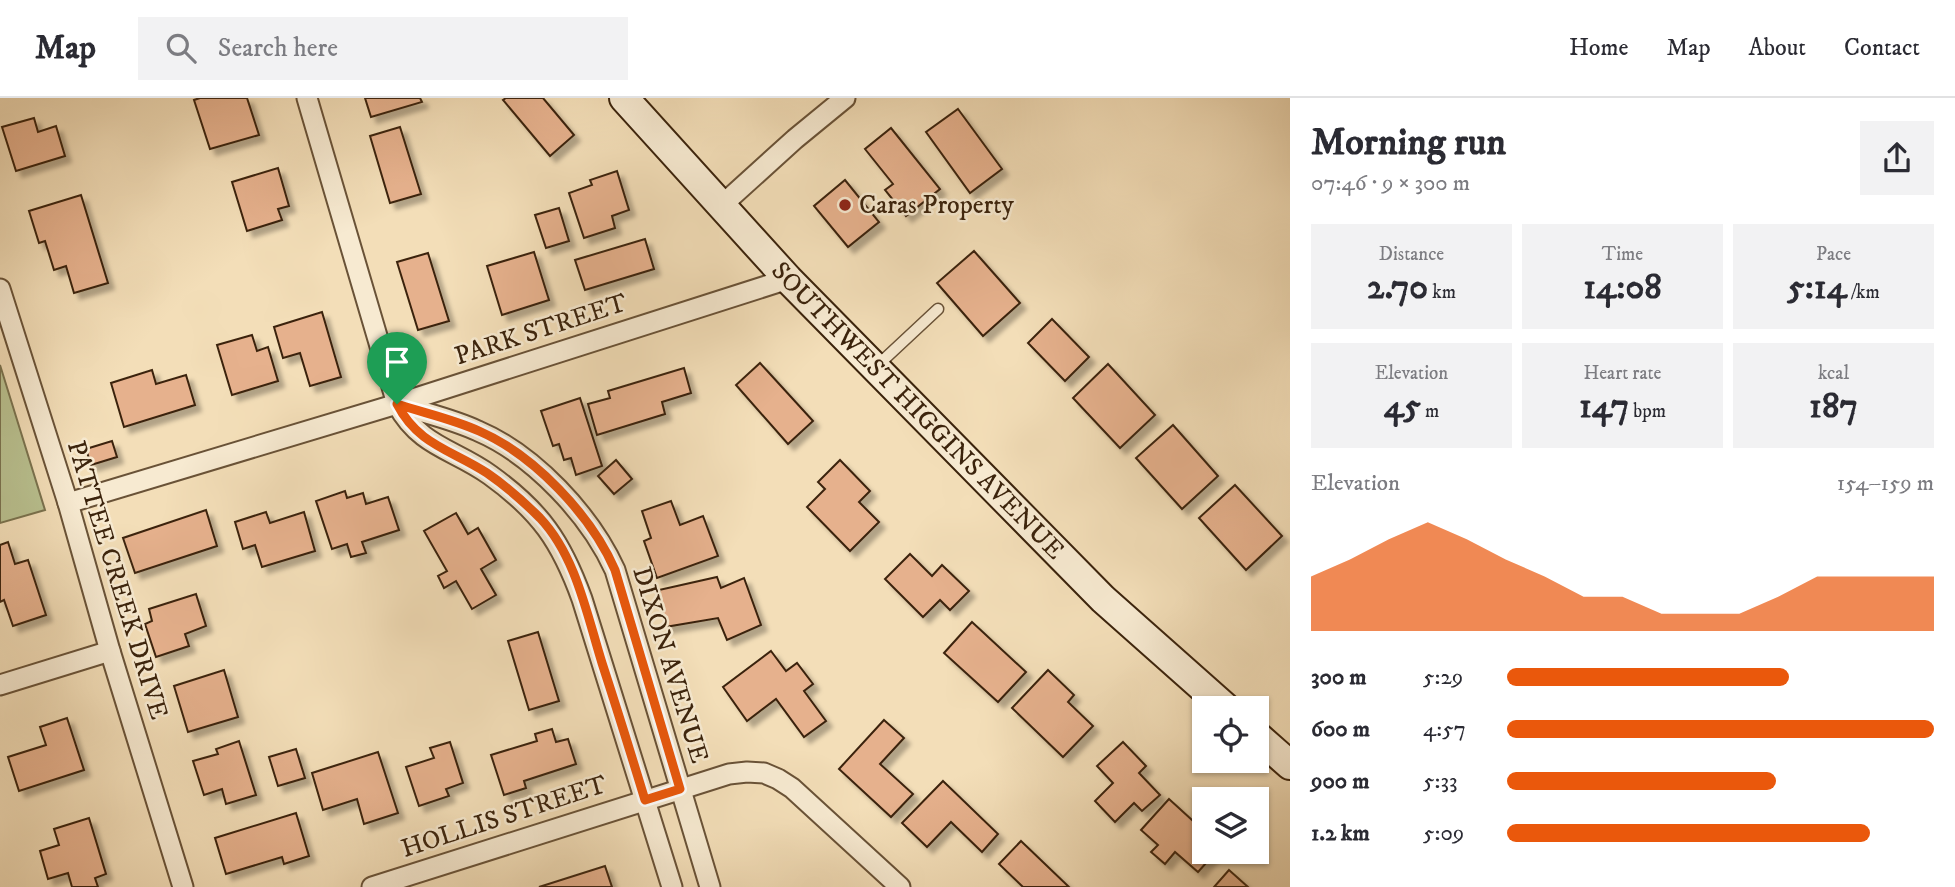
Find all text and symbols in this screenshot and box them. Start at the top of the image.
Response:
search box [138,17,628,80]
text: Map [35,28,96,69]
icon: search [162,29,200,67]
text: Search here [218,32,338,65]
text: Home [1569,33,1628,63]
text: Map [1666,33,1711,63]
text: About [1749,33,1806,63]
text: Contact [1844,33,1920,63]
text: Morning run [1311,119,1506,167]
button: share [1860,121,1934,195]
text: 07:46 · 9 × 300 m [1311,169,1470,198]
place label: Caras Property [859,189,1015,222]
marker: Caras Property [837,197,853,213]
text: Distance [1379,243,1444,266]
text: Time [1602,243,1643,266]
text: Pace [1816,243,1851,266]
street label: SOUTHWEST HIGGINS AVENUE [764,255,1071,567]
text: 2.70 [1367,266,1428,310]
text: 14:08 [1583,266,1662,310]
text: 5:14 [1787,266,1847,310]
text: km [1428,281,1456,304]
text: /km [1847,281,1880,304]
street label: PARK STREET [451,287,632,373]
pin [367,332,427,404]
icon: arrive [378,343,416,381]
text: Elevation [1375,362,1448,385]
text: Heart rate [1584,362,1661,385]
text: kcal [1818,362,1849,385]
text: 45 [1384,385,1421,429]
text: 147 [1579,385,1629,429]
text: 187 [1809,385,1858,429]
text: m [1421,400,1439,423]
text: bpm [1629,400,1666,423]
street label: PATTEE CREEK DRIVE [59,437,175,723]
text: Elevation [1311,469,1400,498]
text: 154–159 m [1837,469,1934,498]
street label: DIXON AVENUE [624,563,716,767]
text: 300 m [1311,663,1367,692]
text: 5:29 [1423,663,1463,692]
map controls [1192,696,1269,864]
button: locate [1192,696,1269,773]
text: 600 m [1311,715,1370,744]
text: 4:57 [1423,715,1466,744]
text: 900 m [1311,767,1369,796]
text: 5:33 [1423,767,1458,796]
street label: HOLLIS STREET [397,768,611,866]
button: layers [1192,787,1269,864]
text: 1.2 km [1311,819,1370,848]
text: 5:09 [1423,819,1464,848]

